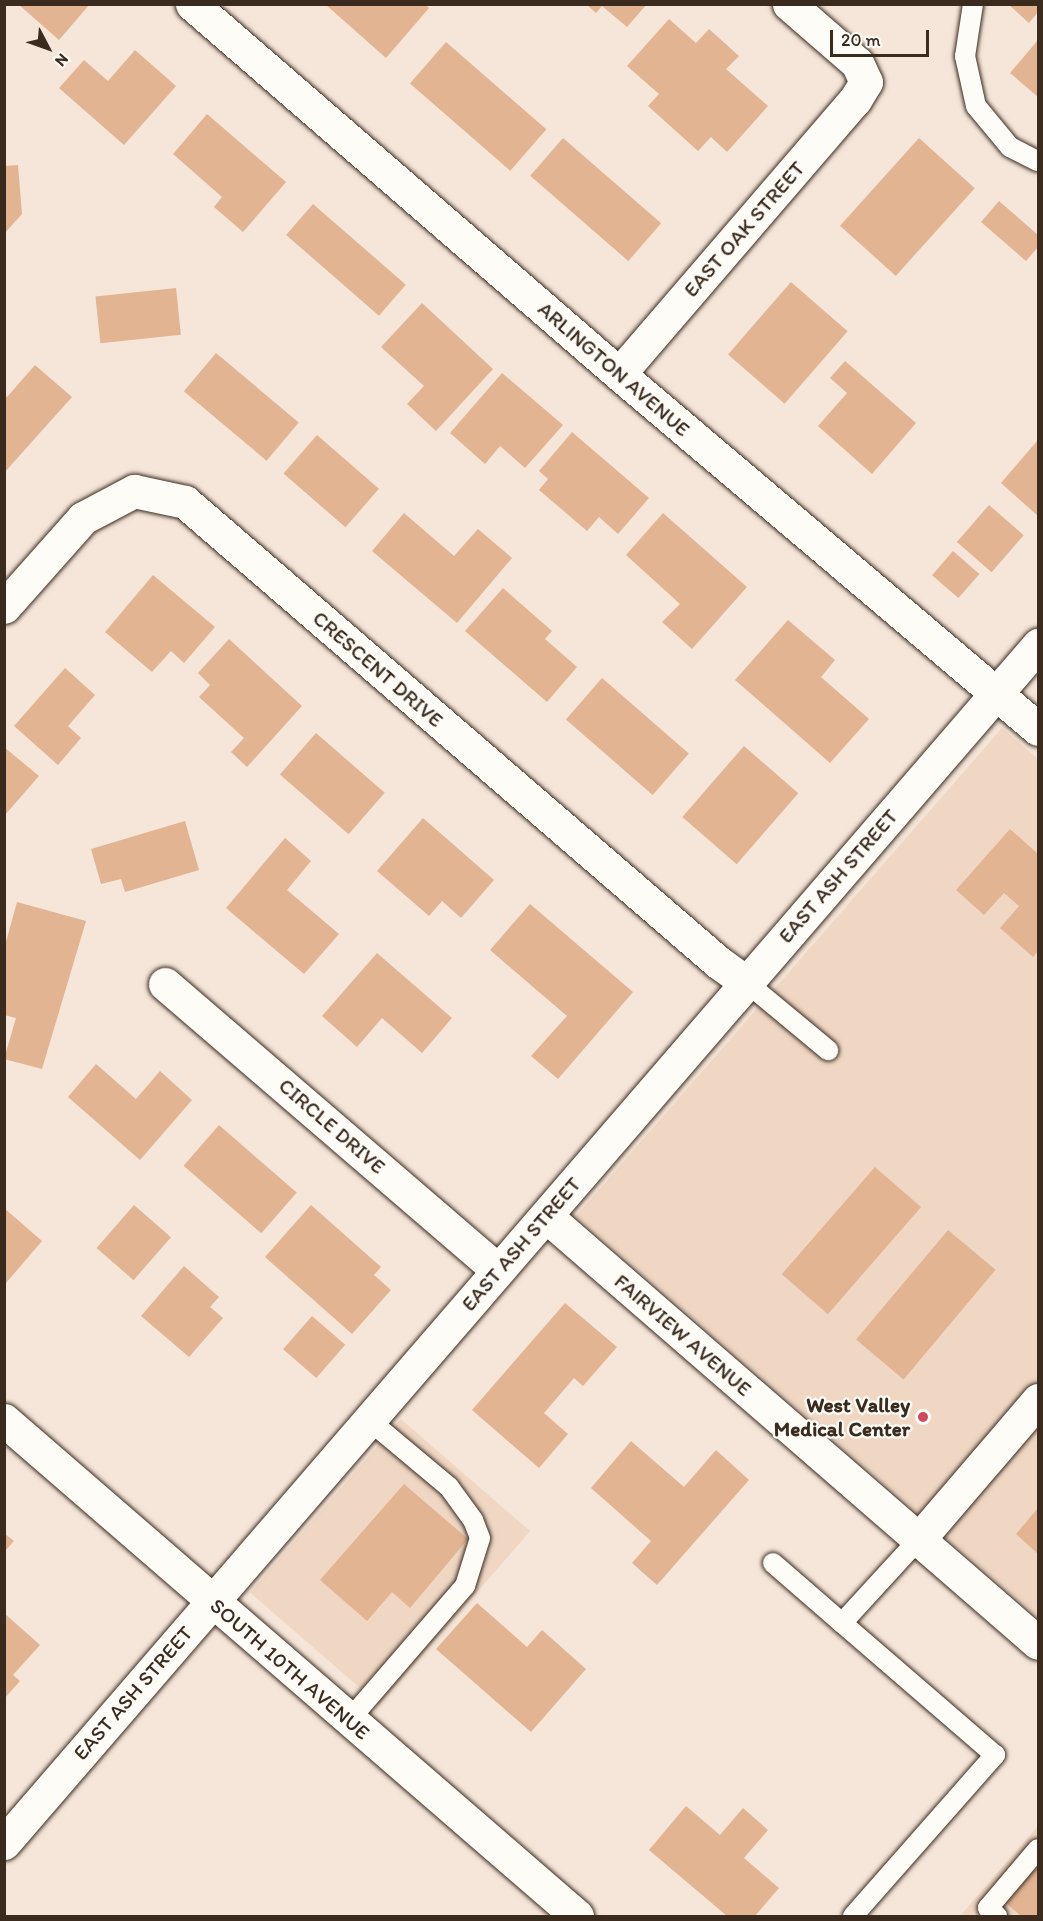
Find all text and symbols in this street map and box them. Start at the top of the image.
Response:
north arrow [18,18,78,78]
scale bar [833,18,932,56]
text: 20 m [841,29,881,51]
text: N [51,50,73,70]
street label: EAST OAK STREET [678,156,810,302]
street label: ARLINGTON AVENUE [533,296,695,442]
street label: CRESCENT DRIVE [308,605,448,733]
street label: EAST ASH STREET [773,804,903,948]
street label: CIRCLE DRIVE [273,1073,391,1179]
street label: EAST ASH STREET [456,1172,586,1316]
street label: FAIRVIEW AVENUE [609,1269,757,1401]
place label: West Valley Medical Center [774,1392,910,1442]
marker: West Valley Medical Center [914,1408,932,1426]
street label: SOUTH 10TH AVENUE [205,1593,375,1745]
street label: EAST ASH STREET [68,1621,198,1765]

